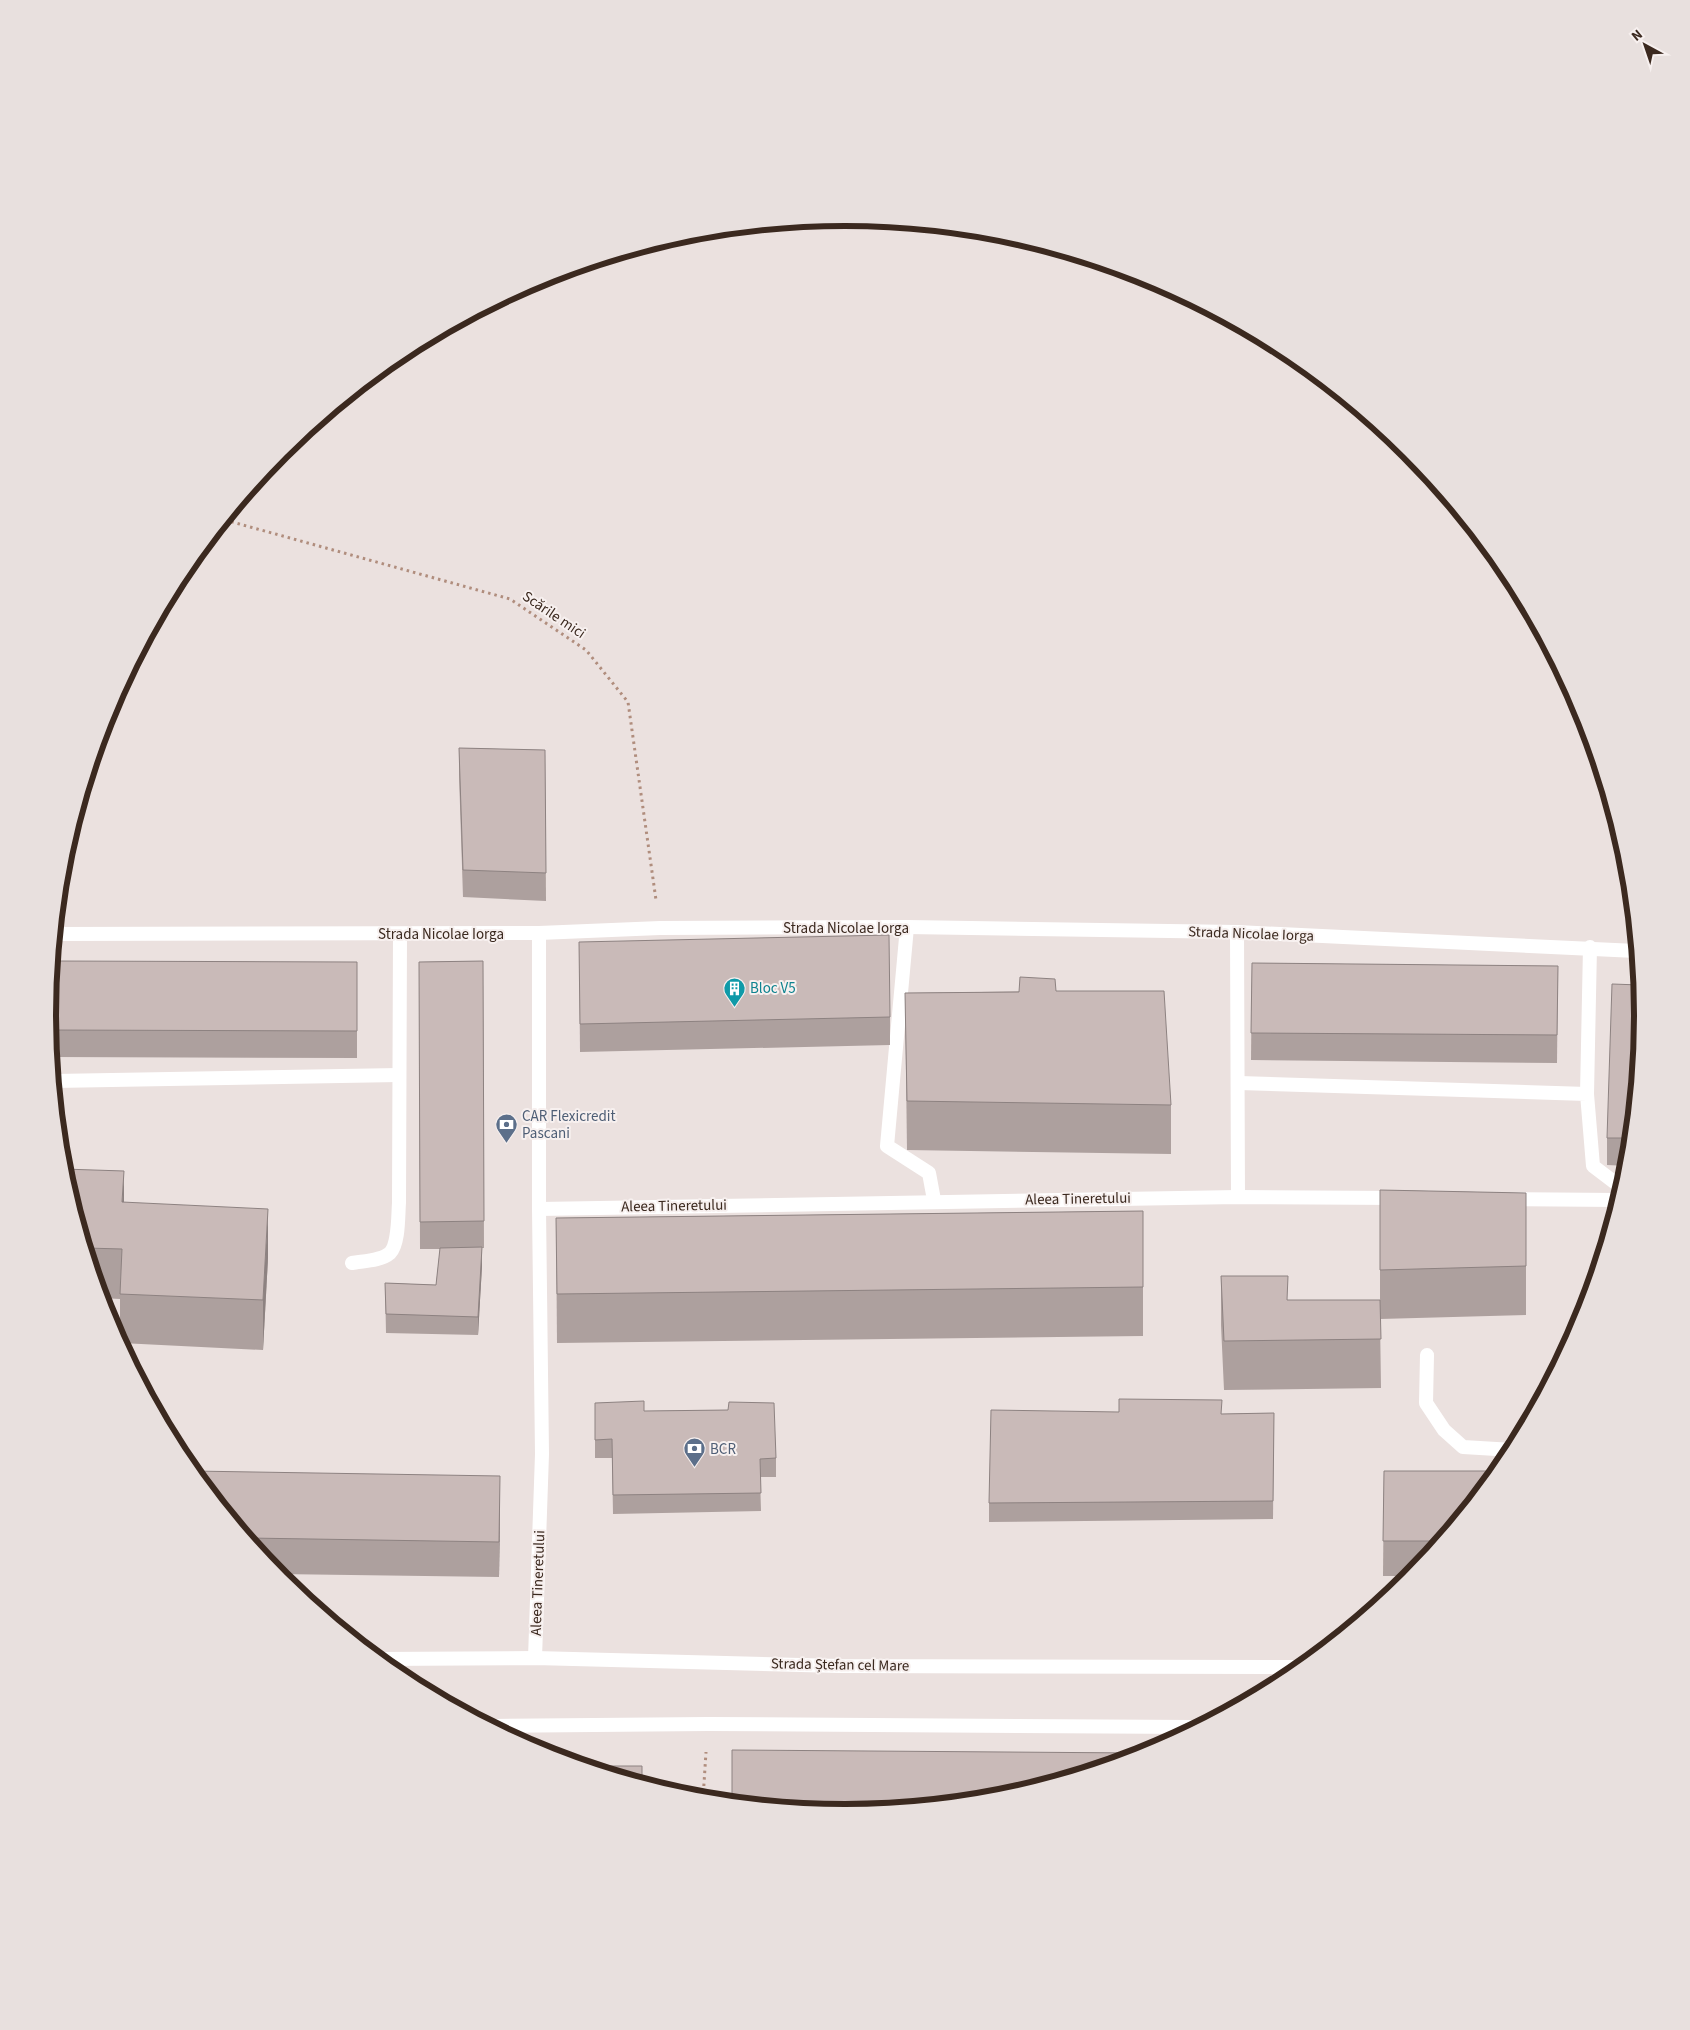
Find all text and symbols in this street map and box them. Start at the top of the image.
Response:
north arrow [1620,20,1670,70]
text: N [1627,25,1647,46]
street label: Scările mici [518,586,590,644]
street label: Strada Nicolae Iorga [783,918,909,939]
street label: Strada Nicolae Iorga [1188,921,1314,947]
street label: Strada Nicolae Iorga [378,924,504,945]
building icon: Bloc V5 [722,976,746,1007]
place label: Bloc V5 [750,978,796,999]
place label: CAR Flexicredit Pascani [522,1106,616,1144]
bank icon: CAR Flexicredit Pascani [494,1113,518,1144]
street label: Aleea Tineretului [1025,1188,1131,1210]
street label: Aleea Tineretului [621,1195,727,1217]
bank icon: BCR [682,1437,706,1468]
place label: BCR [710,1439,736,1460]
street label: Aleea Tineretului [526,1530,550,1636]
street label: Strada Ștefan cel Mare [771,1653,909,1677]

